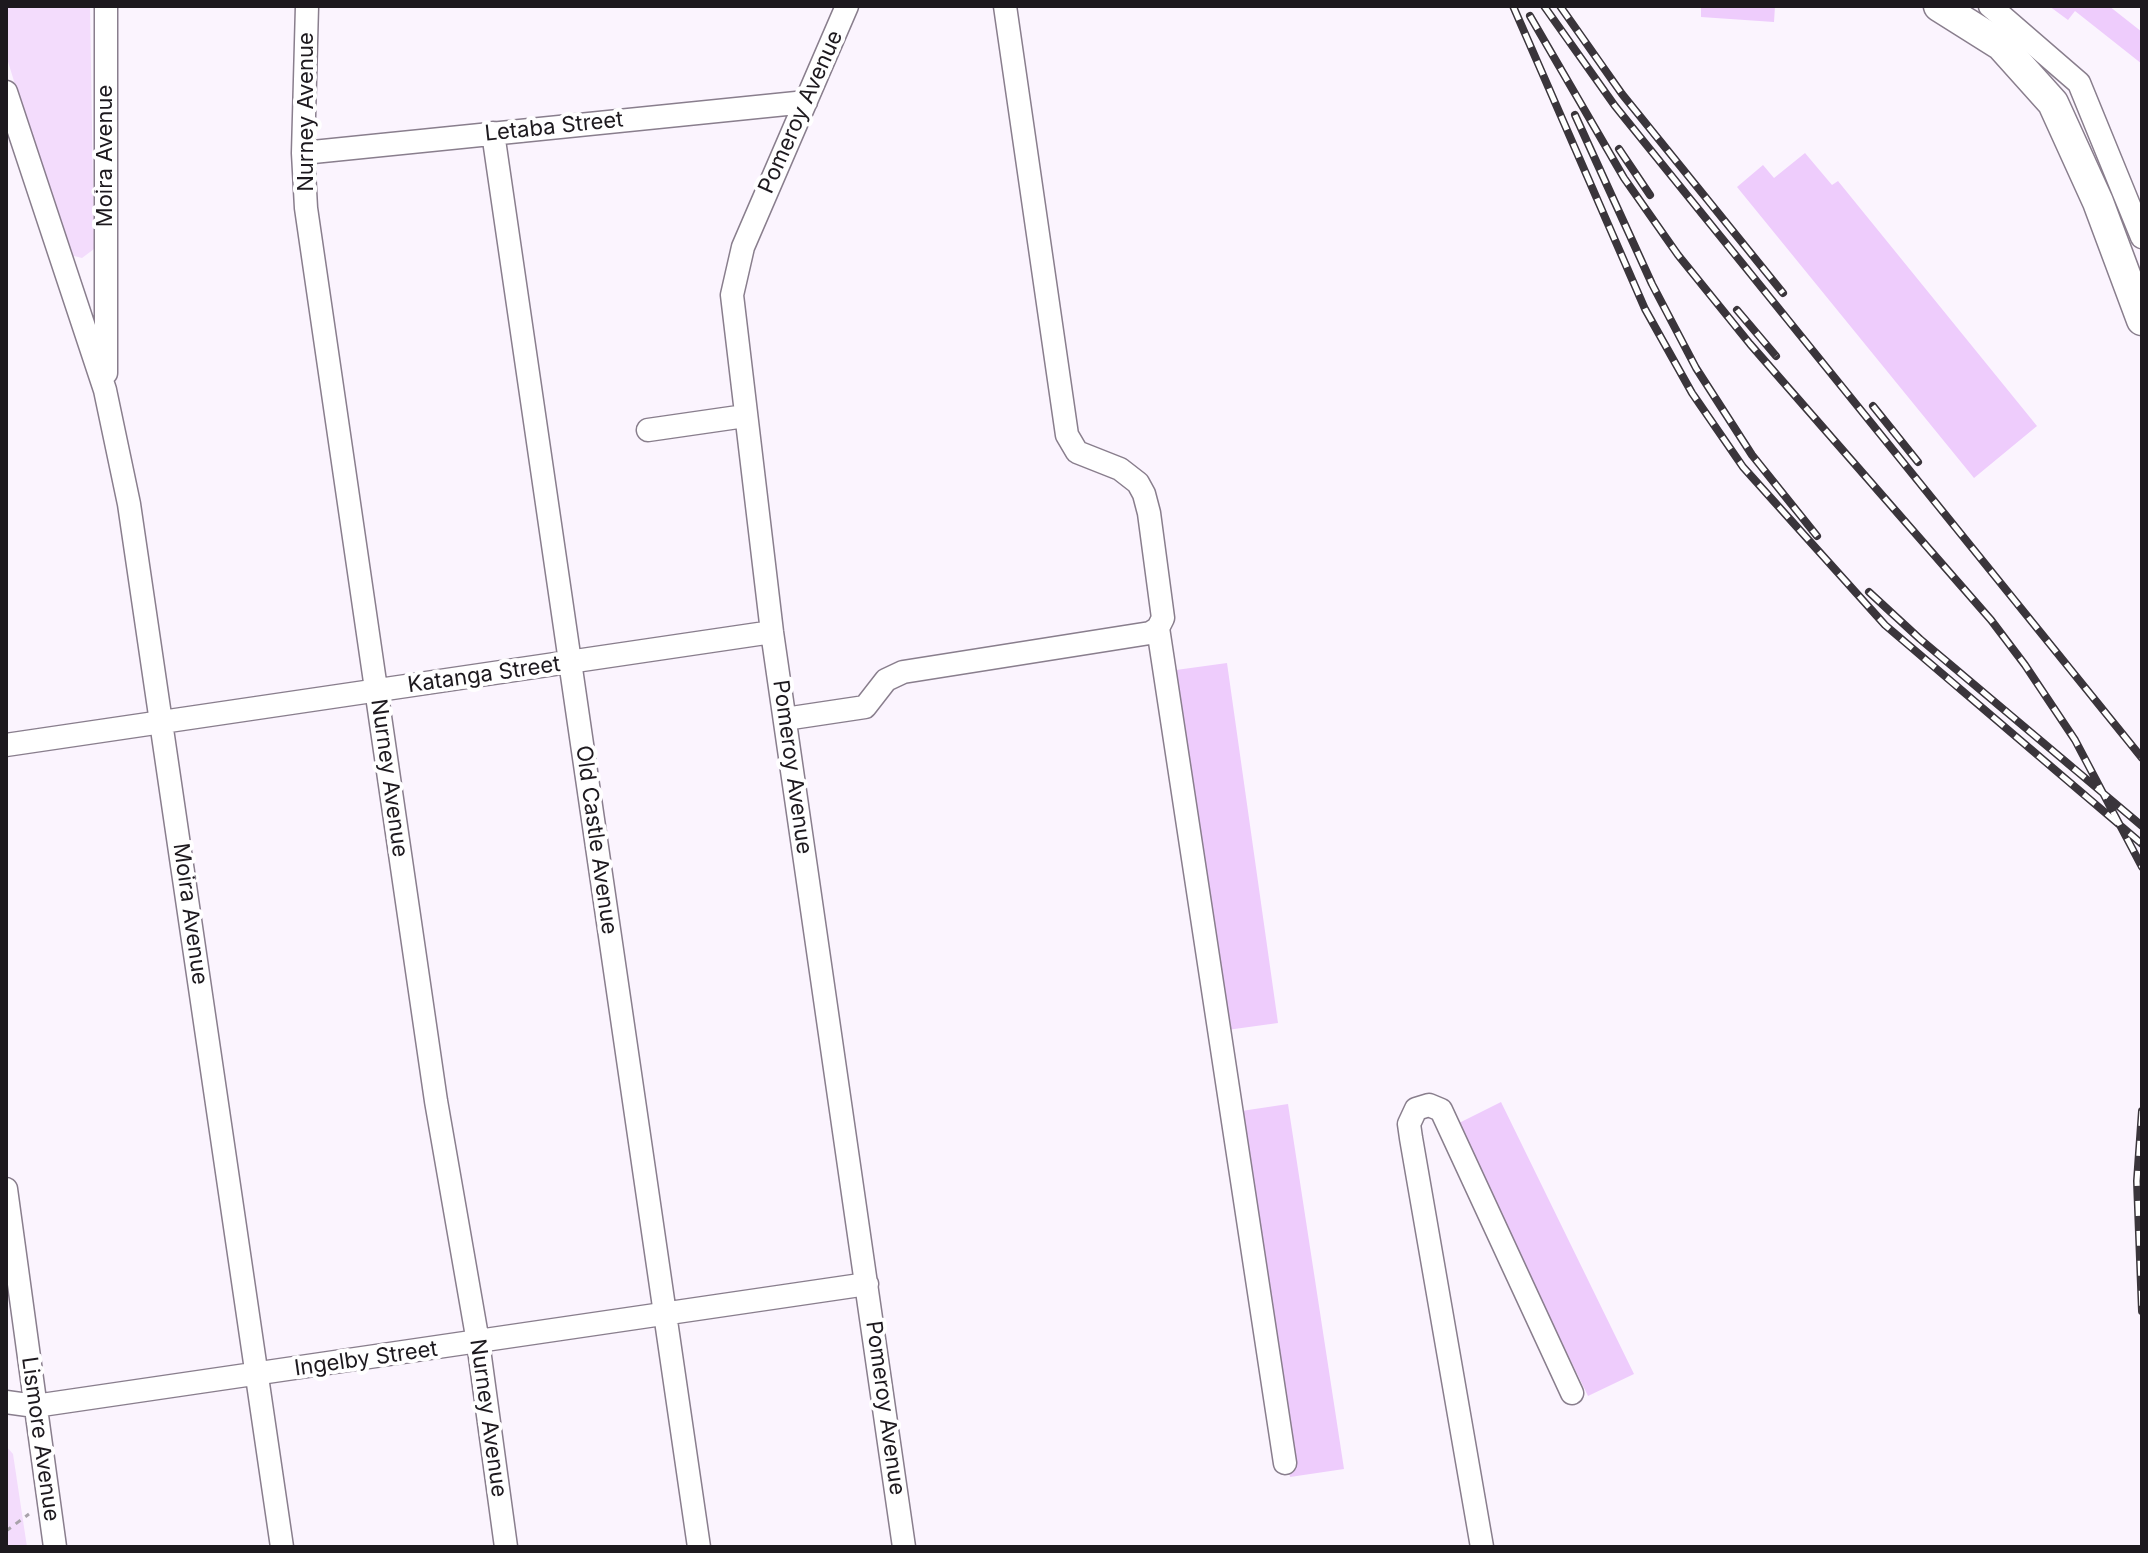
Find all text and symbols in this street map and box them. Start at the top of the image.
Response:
street label: Pomeroy Avenue [753,26,849,198]
street label: Nurney Avenue [293,32,319,192]
street label: Moira Avenue [92,85,118,227]
street label: Letaba Street [483,107,625,147]
street label: Katanga Street [406,651,562,699]
street label: Pomeroy Avenue [767,678,817,856]
street label: Nurney Avenue [365,697,413,859]
street label: Old Castle Avenue [570,744,622,936]
street label: Moira Avenue [167,842,213,986]
street label: Pomeroy Avenue [860,1319,910,1497]
street label: Ingelby Street [293,1336,439,1382]
street label: Nurney Avenue [464,1337,512,1499]
street label: Lismore Avenue [15,1355,65,1523]

